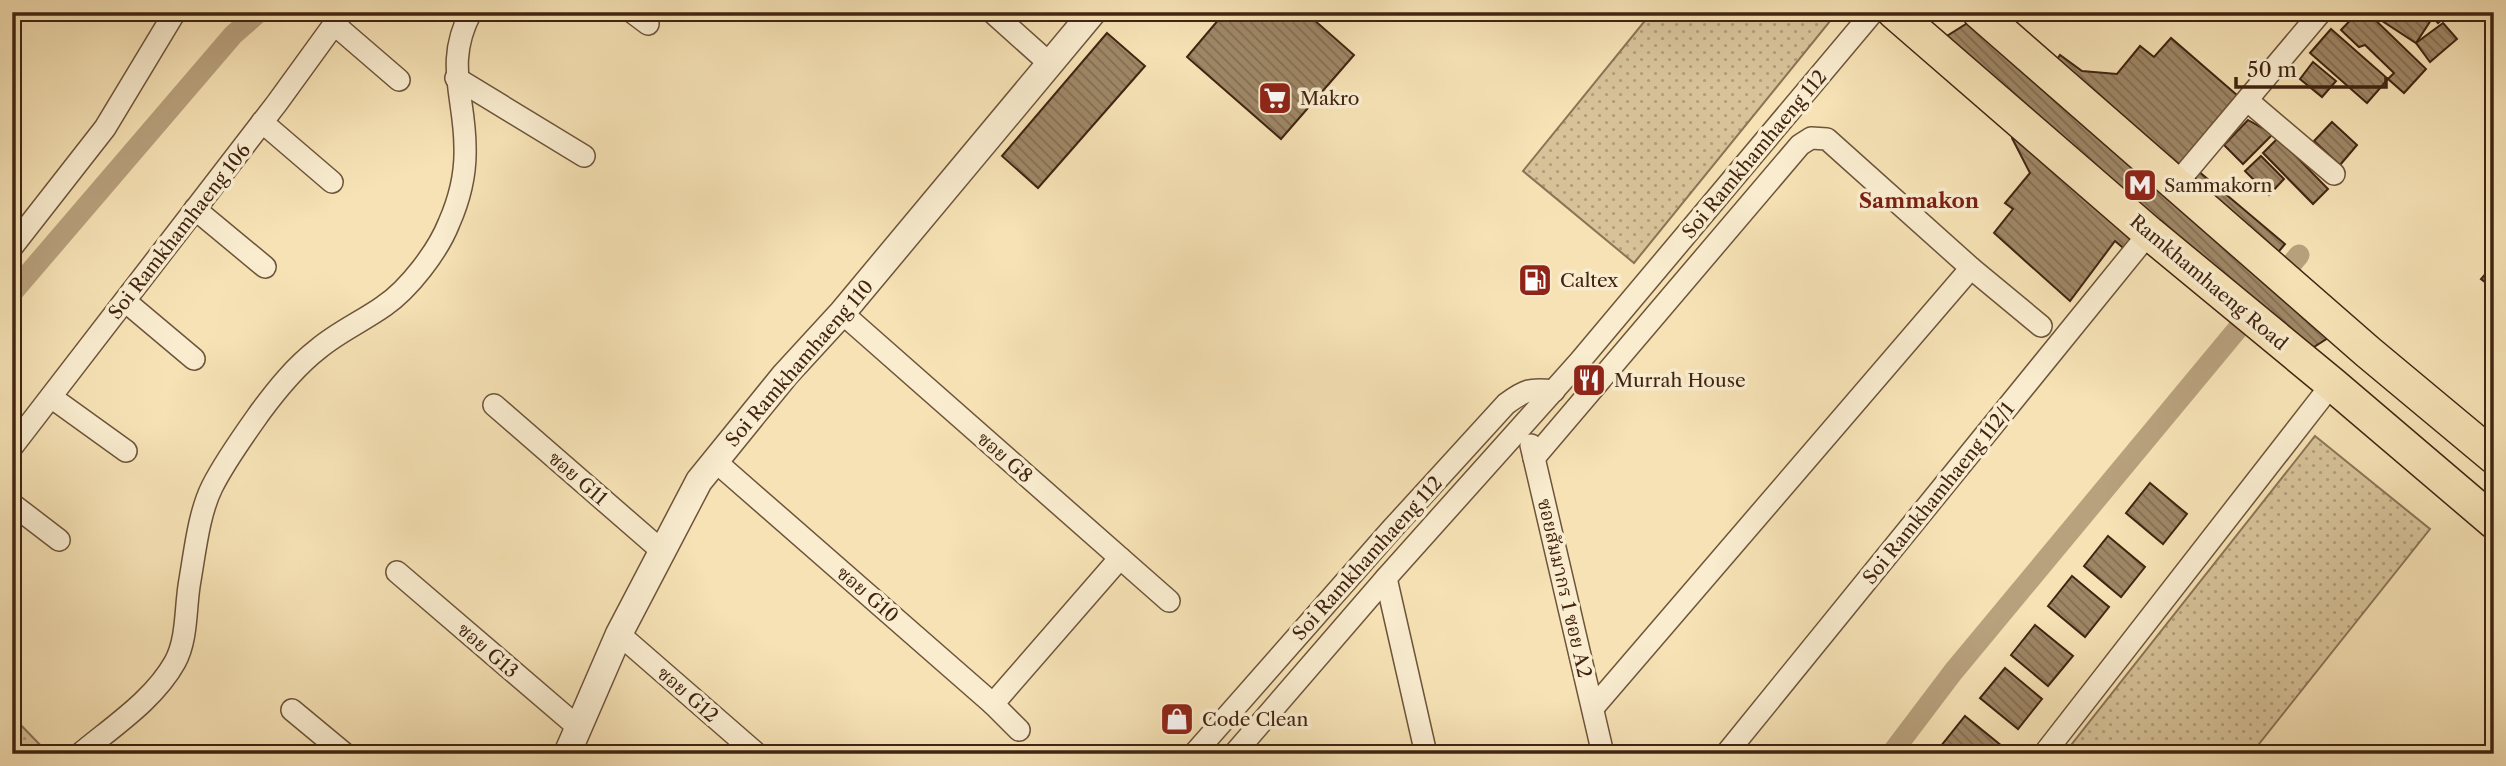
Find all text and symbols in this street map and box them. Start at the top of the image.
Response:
scale bar [2236,46,2387,90]
text: 50 m [2247,57,2297,82]
street label: Soi Ramkhamhaeng 112 [1677,65,1832,243]
supermarket icon: Makro [1256,79,1294,117]
place label: Makro [1300,87,1359,110]
street label: Soi Ramkhamhaeng 106 [104,139,255,324]
metro station icon: Sammakorn [2121,166,2159,204]
place label: Sammakorn [2164,174,2273,197]
district label: Sammakon [1859,188,1980,213]
street label: Ramkhamhaeng Road [2125,210,2293,355]
fuel station icon: Caltex [1516,261,1554,299]
place label: Caltex [1560,269,1619,292]
street label: Soi Ramkhamhaeng 110 [721,275,878,451]
restaurant icon: Murrah House [1570,361,1608,399]
place label: Murrah House [1614,369,1746,392]
street label: Soi Ramkhamhaeng 112/1 [1858,398,2019,589]
street label: ซอย G8 [972,427,1037,488]
street label: ซอย G11 [544,447,612,510]
street label: Soi Ramkhamhaeng 112 [1288,472,1447,645]
street label: ซอยสัมมากร 1 ซอย A2 [1533,496,1596,680]
street label: ซอย G10 [832,561,903,627]
street label: ซอย G13 [453,618,523,683]
street label: ซอย G12 [652,662,723,727]
shop icon: Code Clean [1158,700,1196,738]
place label: Code Clean [1202,708,1309,731]

